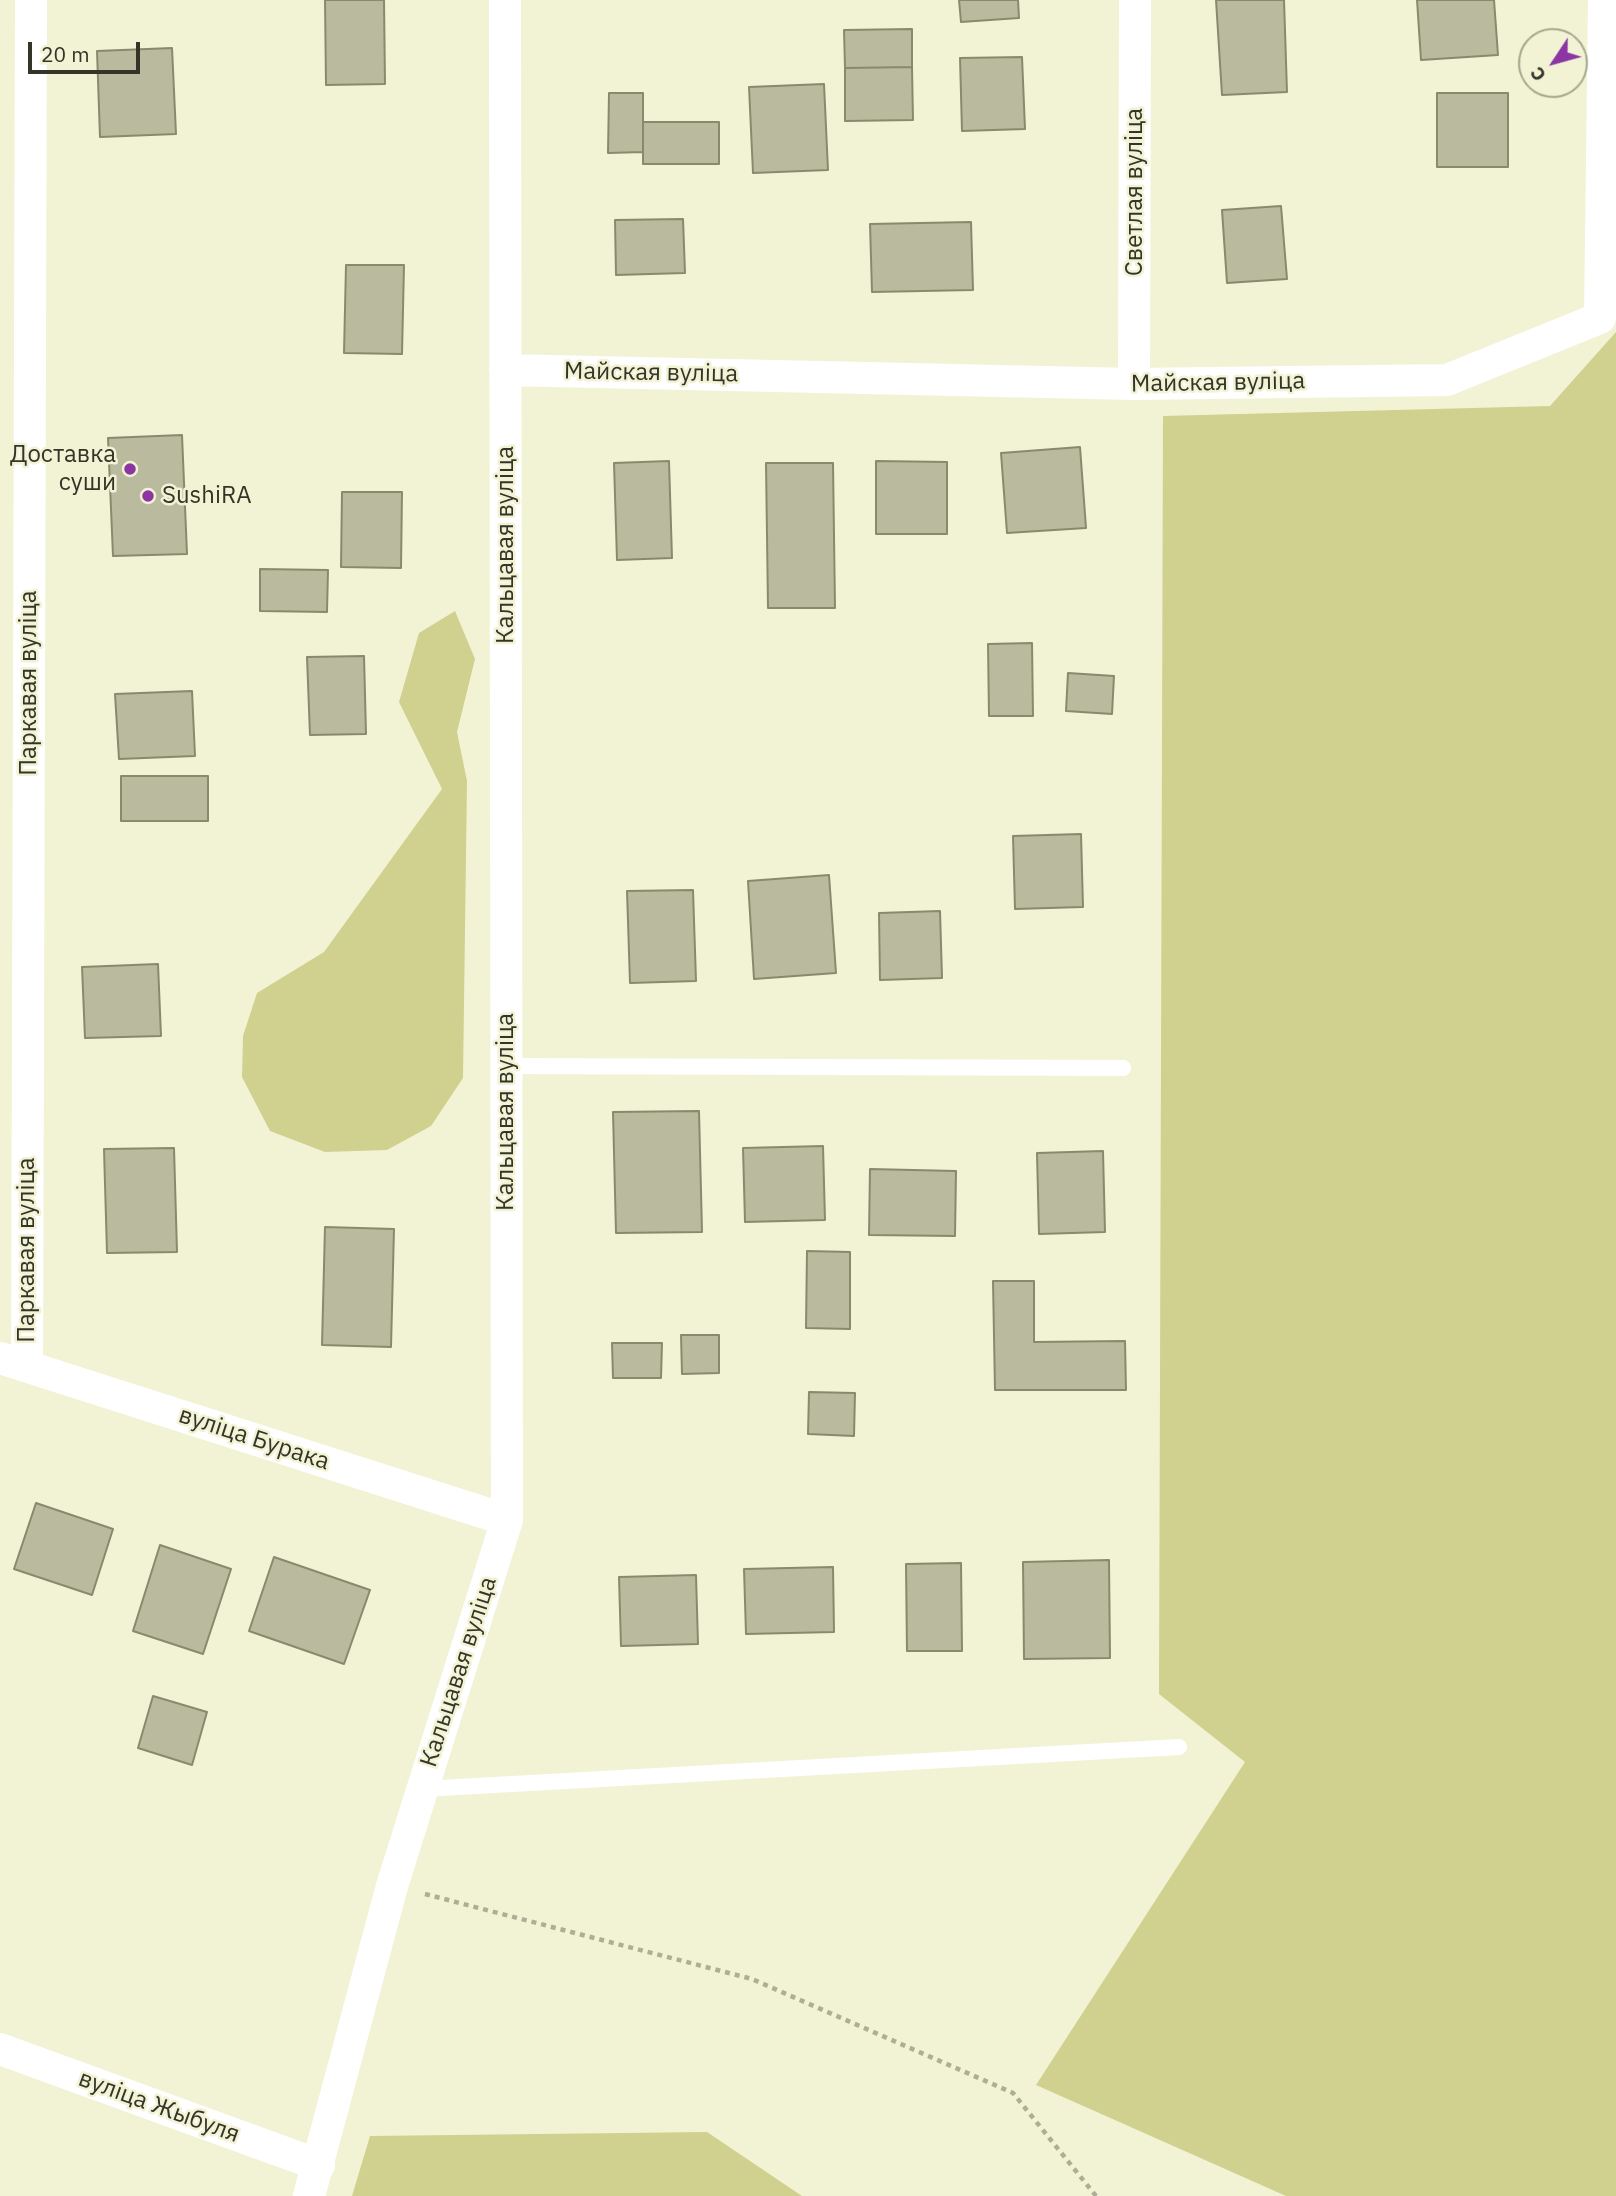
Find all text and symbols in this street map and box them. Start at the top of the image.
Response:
scale bar [32,28,144,72]
north arrow [1518,28,1588,98]
text: 20 m [41,40,90,68]
text: С [1524,62,1551,86]
street label: Светлая вуліца [1121,108,1149,276]
street label: Майская вуліца [564,357,738,389]
street label: Майская вуліца [1131,367,1305,399]
place label: Доставка суши [10,441,116,497]
street label: Кальцавая вуліца [492,446,520,644]
marker: Доставка суши [122,461,138,477]
place label: SushiRA [162,482,252,510]
marker: SushiRA [140,488,156,504]
street label: Паркавая вуліца [15,590,43,776]
street label: Кальцавая вуліца [492,1013,520,1211]
street label: Паркавая вуліца [13,1157,41,1343]
street label: вуліца Бурака [175,1401,333,1477]
street label: Кальцавая вуліца [415,1573,503,1771]
street label: вуліца Жыбуля [75,2065,243,2149]

